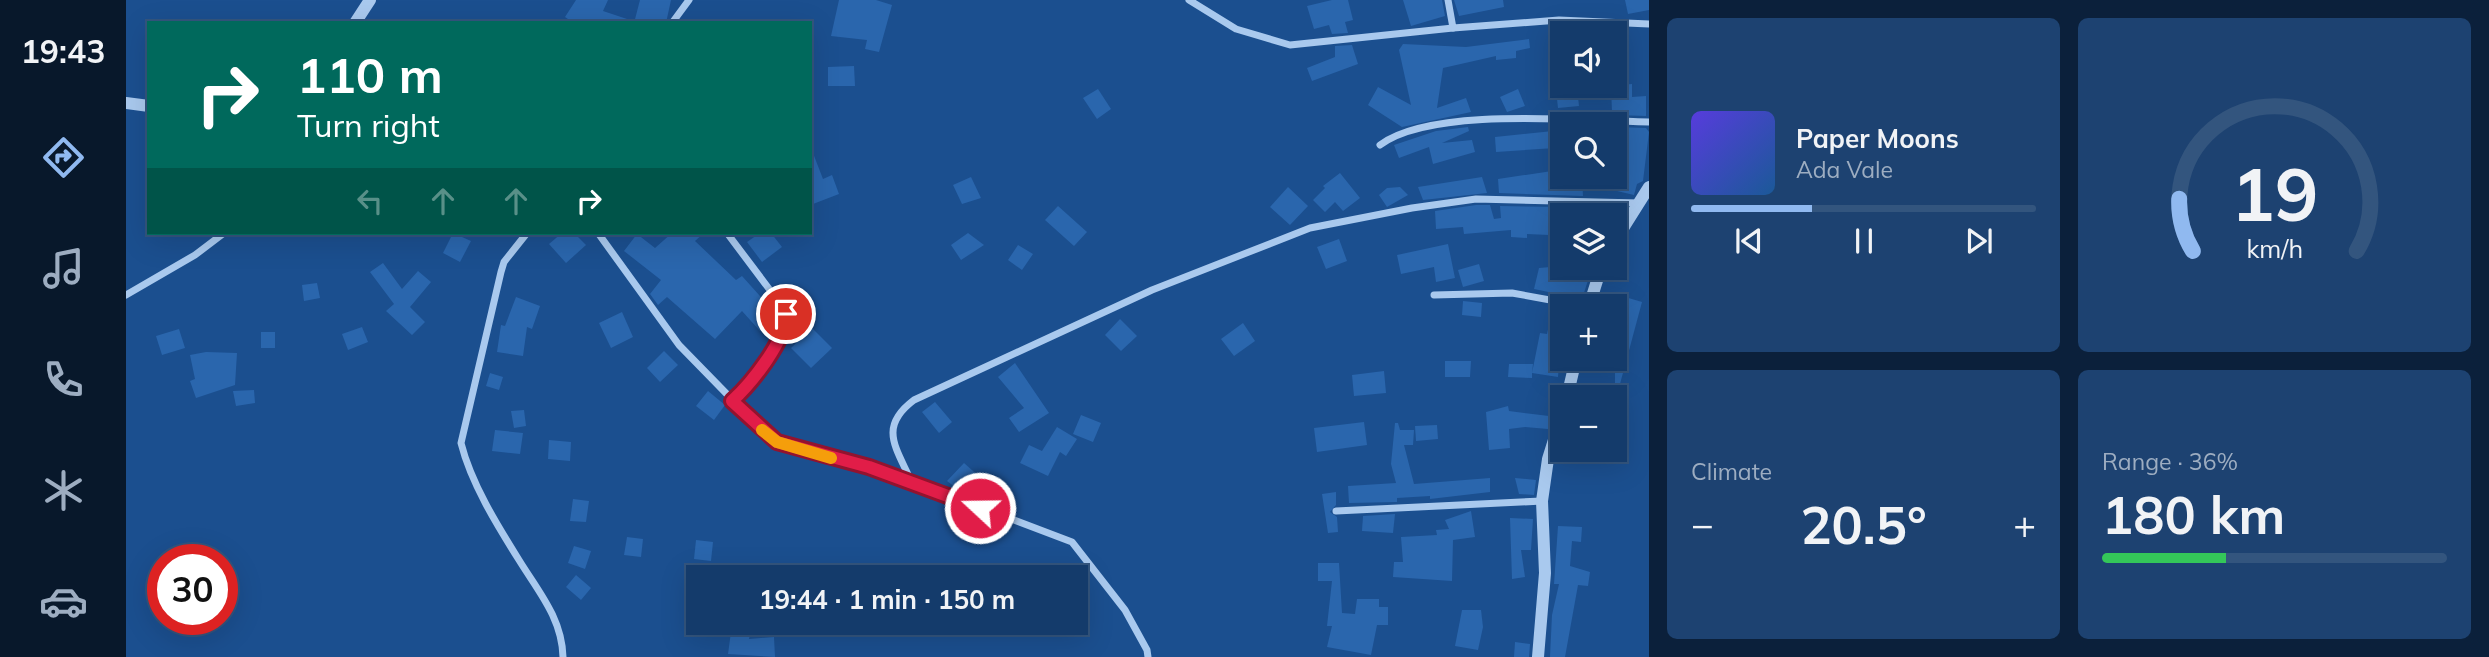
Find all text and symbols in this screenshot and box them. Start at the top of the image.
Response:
map controls [1550,21,1627,462]
button: sound [1550,21,1627,98]
text: 19:43 [21,31,105,71]
text: 110 m [297,44,443,105]
icon: right [182,49,273,140]
text: Turn right [297,105,440,145]
button: search [1550,112,1627,189]
text: Paper Moons [1796,122,1959,155]
icon: directions [39,133,88,182]
text: 19 [2231,149,2318,240]
text: Ada Vale [1796,155,1893,184]
icon: left [351,182,389,220]
icon: ahead [424,182,462,220]
icon: ahead [497,182,535,220]
icon: right [570,182,608,220]
button: layers [1550,203,1627,280]
icon: previous [1730,222,1768,260]
icon: pause [1845,222,1883,260]
icon: next [1960,222,1998,260]
text: km/h [2246,233,2303,264]
icon: music [39,244,88,293]
pin [756,284,816,344]
button: + [1550,294,1627,371]
icon: arrive [767,295,805,333]
icon: phone [39,355,88,404]
button: − [1550,385,1627,462]
text: Range · 36% [2102,447,2238,476]
text: Climate [1691,457,1772,486]
icon: climate [39,466,88,515]
position arrow [943,471,1017,545]
text: 180 km [2102,482,2285,547]
text: 20.5° [1800,492,1927,557]
text: − [1691,500,1714,548]
text: + [2013,500,2036,548]
speed limit sign: 30 [147,544,238,635]
icon: car [39,577,88,626]
text: 19:44 · 1 min · 150 m [759,583,1015,616]

